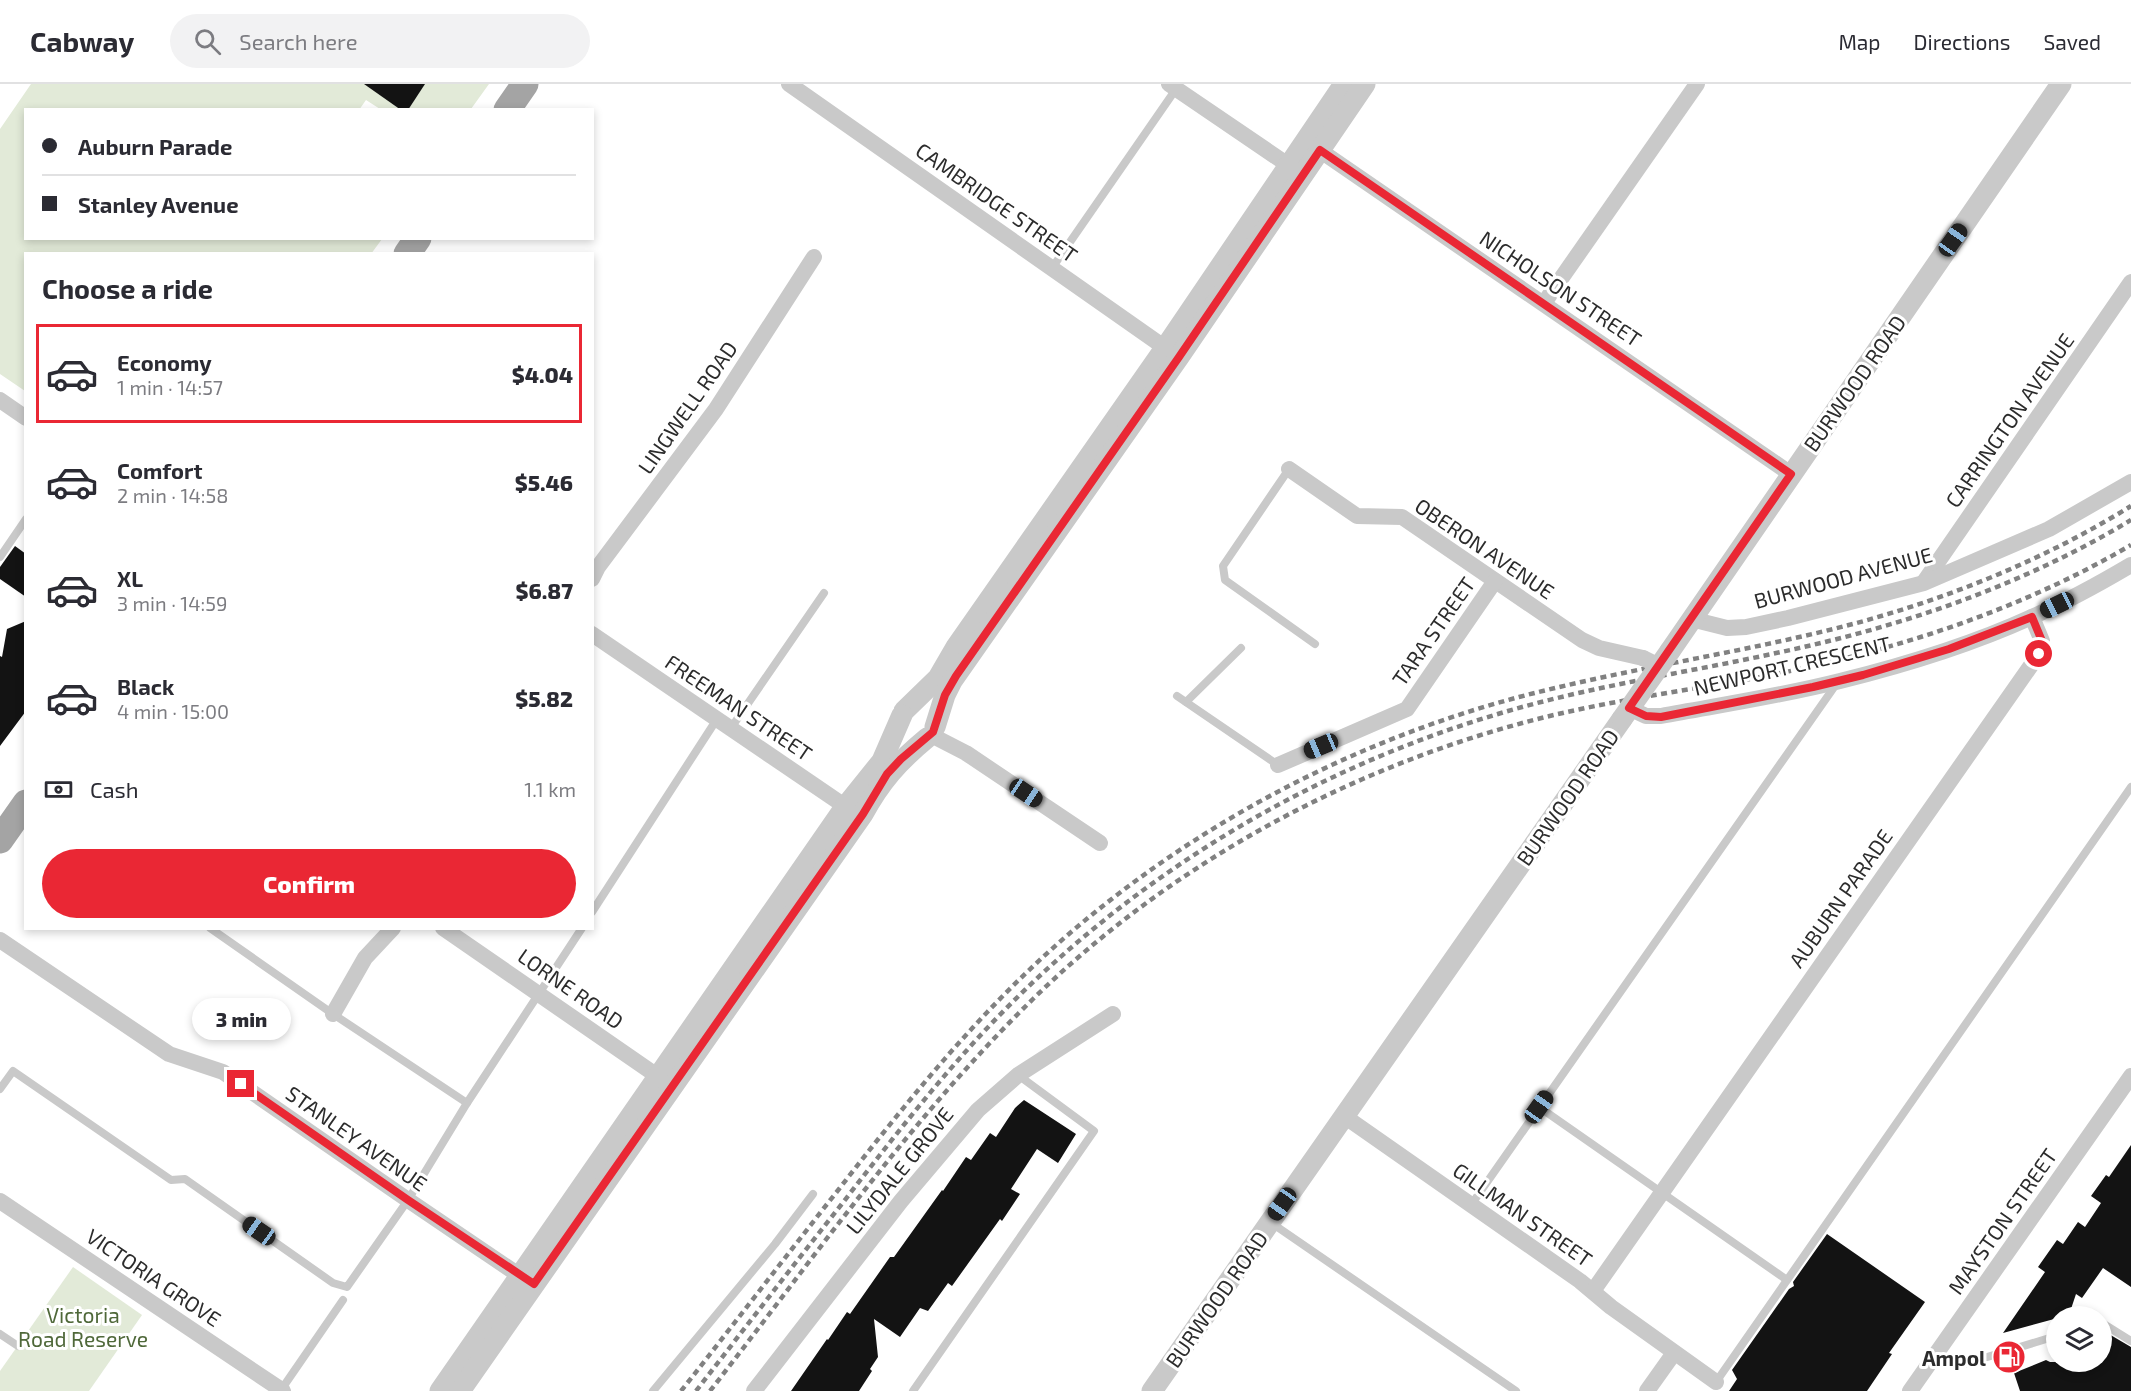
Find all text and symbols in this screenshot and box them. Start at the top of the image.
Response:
search box [170,14,590,68]
text: Cabway [30,24,134,58]
icon: search [191,25,224,58]
text: Search here [239,28,357,54]
text: Map [1838,29,1881,54]
text: Directions [1914,29,2010,54]
text: Saved [2043,29,2101,54]
text: Auburn Parade [78,133,232,159]
street label: CAMBRIDGE STREET [912,137,1082,267]
text: Stanley Avenue [78,191,239,217]
car [1935,220,1971,260]
street label: NICHOLSON STREET [1476,225,1646,351]
text: Choose a ride [42,272,213,304]
street label: BURWOOD ROAD [1798,310,1910,456]
street label: CARRINGTON AVENUE [1939,328,2079,512]
street label: LINGWELL ROAD [632,336,742,478]
icon: car [45,347,99,401]
text: Economy [117,349,212,375]
text: $4.04 [512,361,573,387]
text: 1 min · 14:57 [117,375,223,399]
icon: car [45,455,99,509]
text: Comfort [117,457,202,483]
text: $5.46 [515,469,573,495]
text: 2 min · 14:58 [117,483,228,507]
street label: OBERON AVENUE [1411,492,1559,604]
street label: BURWOOD AVENUE [1751,541,1935,613]
icon: car [45,563,99,617]
text: XL [117,565,143,591]
street label: TARA STREET [1386,572,1480,690]
text: $6.87 [516,577,573,603]
car [2037,589,2077,621]
text: 3 min · 14:59 [117,591,227,615]
street label: NEWPORT CRESCENT [1691,630,1893,700]
route start [2025,640,2052,667]
street label: FREEMAN STREET [661,649,817,765]
icon: car [45,671,99,725]
text: Black [117,673,174,699]
text: $5.82 [515,685,573,711]
text: 4 min · 15:00 [117,699,229,723]
street label: BURWOOD ROAD [1511,724,1623,870]
car [1301,731,1341,761]
icon: cash [42,773,75,806]
car [1006,775,1046,811]
text: Cash [90,776,139,802]
text: 1.1 km [524,777,576,801]
street label: AUBURN PARADE [1783,824,1897,972]
button: Confirm [42,849,576,918]
street label: LORNE ROAD [514,943,628,1033]
callout: 3 min [192,997,290,1039]
text: 3 min [216,1007,267,1031]
route end [227,1070,254,1097]
street label: STANLEY AVENUE [282,1080,432,1196]
car [1521,1087,1557,1127]
street label: LILYDALE GROVE [840,1102,958,1238]
street label: MAYSTON STREET [1942,1143,2062,1299]
street label: GILLMAN STREET [1449,1157,1597,1271]
car [1264,1184,1300,1224]
car [239,1213,279,1249]
street label: VICTORIA GROVE [82,1223,226,1331]
street label: BURWOOD ROAD [1160,1226,1272,1372]
park label: Victoria Road Reserve [18,1302,148,1351]
map controls [2046,1306,2112,1372]
button: layers [2046,1306,2112,1372]
fuel station icon: Ampol [1991,1339,2027,1375]
place label: Ampol [1922,1345,1986,1370]

